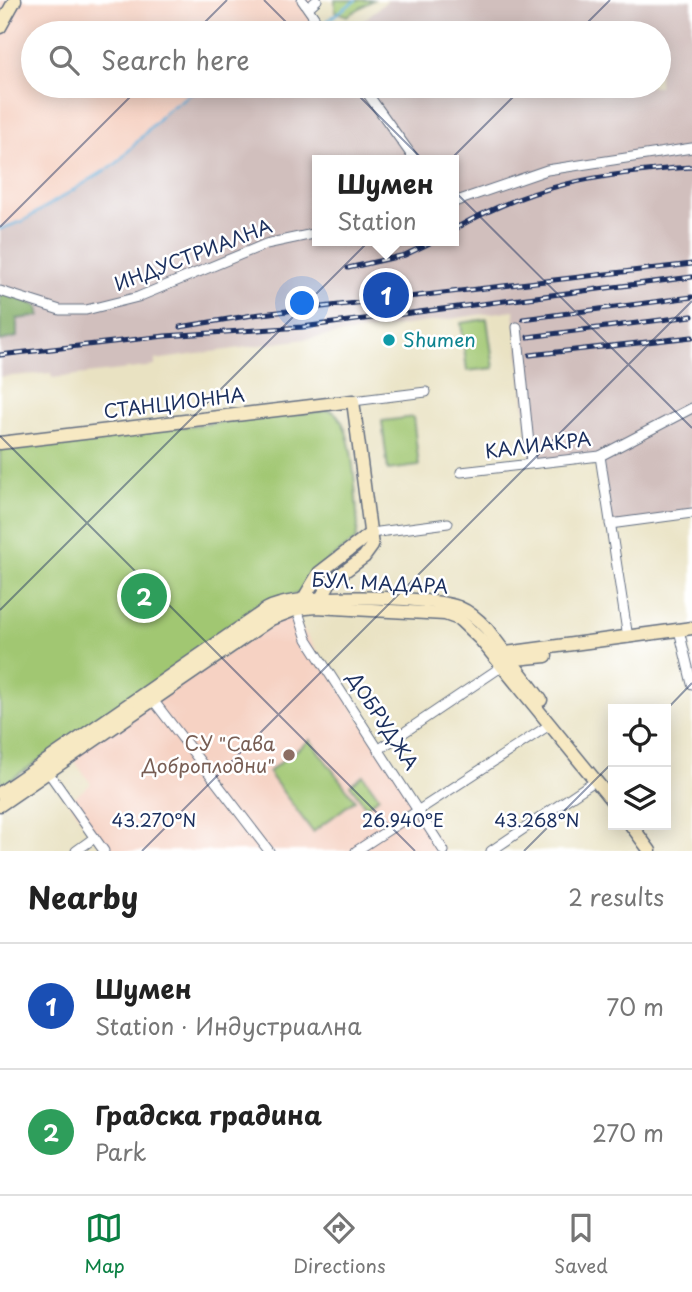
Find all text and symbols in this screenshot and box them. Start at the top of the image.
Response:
search box [21,21,671,98]
text: Search here [101,40,250,79]
icon: search [45,41,83,79]
popup [312,155,459,246]
text: Шумен [337,164,434,203]
text: Station [337,203,417,238]
street label: ИНДУСТРИАЛНА [110,211,276,297]
pin: 1 [363,269,409,321]
your location [285,286,319,320]
place label: Shumen [403,325,476,353]
marker: Shumen [381,332,397,348]
street label: СТАНЦИОННА [102,379,246,425]
street label: КАЛИАКРА [483,424,593,464]
street label: БУЛ. МАДАРА [311,564,449,600]
pin: 2 [121,570,167,622]
street label: ДОБРУДЖА [341,665,426,775]
map controls [608,704,671,830]
button: locate [608,704,671,767]
place label: СУ "Сава Доброплодни" [141,729,275,779]
marker: СУ "Сава Доброплодни" [281,747,297,763]
button: layers [608,767,671,830]
text: 43.270°N [112,806,196,833]
text: 26.940°E [362,806,444,833]
text: 43.268°N [494,806,580,833]
text: Nearby [28,874,138,919]
text: 2 results [568,879,664,914]
text: Шумен [95,969,192,1008]
text: 1 [46,989,57,1024]
text: 70 m [606,989,664,1024]
text: Station · Индустриална [95,1008,362,1043]
text: Градска градина [95,1095,322,1134]
text: 2 [43,1115,59,1150]
text: 270 m [592,1115,664,1150]
text: Park [95,1134,146,1169]
tab: Map [84,1209,125,1279]
tab: Directions [293,1209,386,1279]
tab: Saved [554,1209,608,1279]

